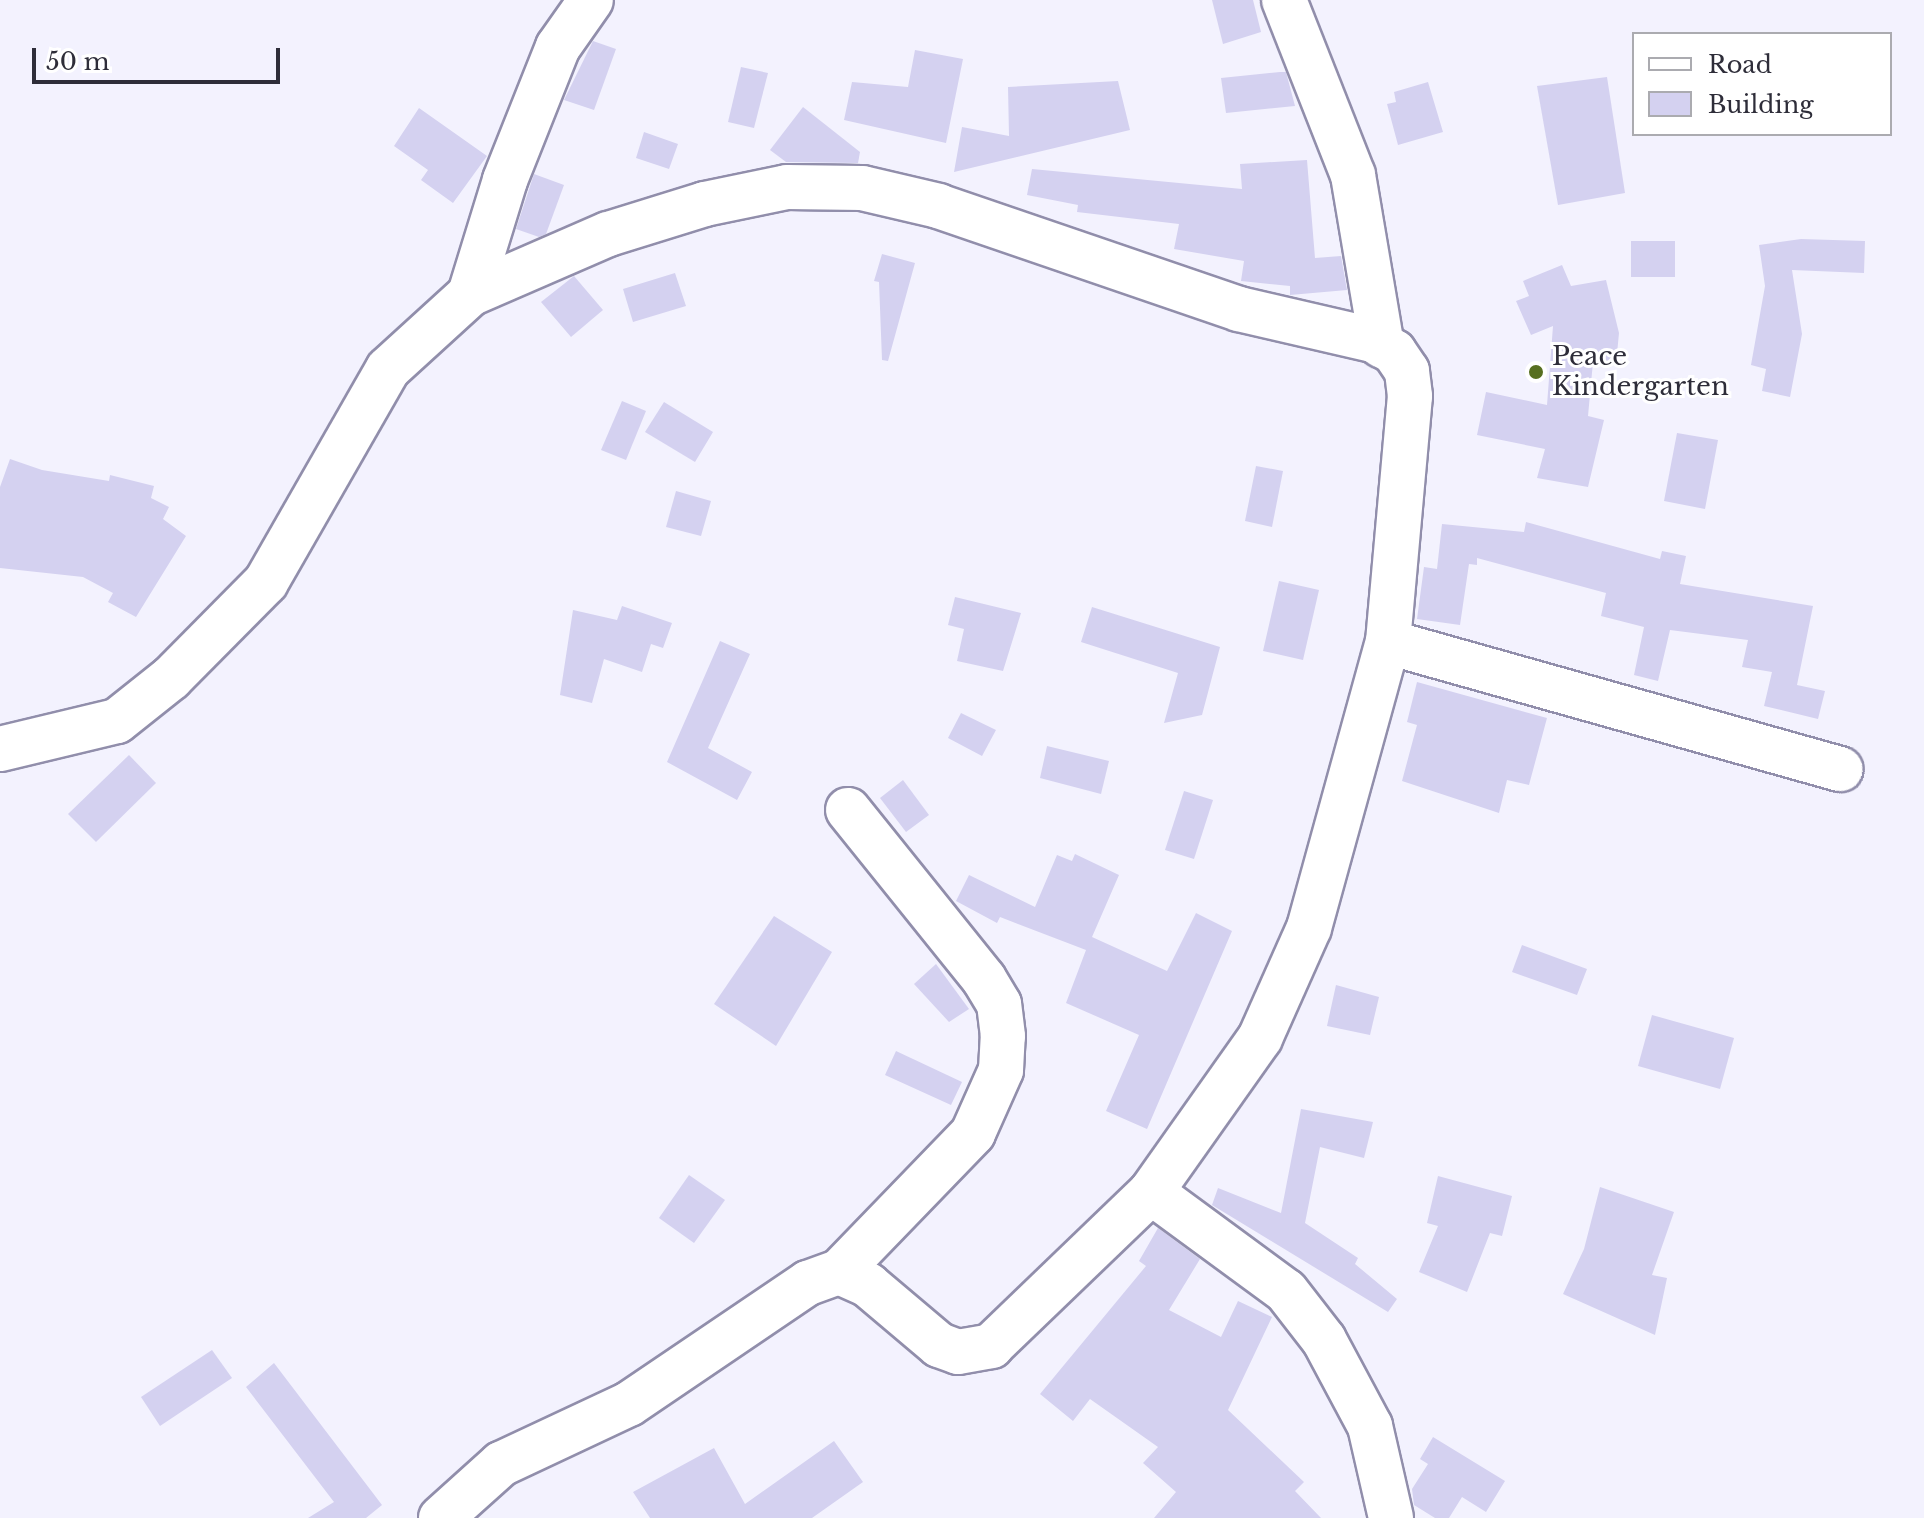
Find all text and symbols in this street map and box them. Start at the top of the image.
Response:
scale bar [36,32,284,82]
legend [1632,32,1892,136]
text: 50 m [46,47,109,76]
text: Road [1708,50,1772,79]
text: Building [1708,90,1814,119]
place label: Peace Kindergarten [1552,341,1729,402]
marker: Peace Kindergarten [1527,363,1545,381]

